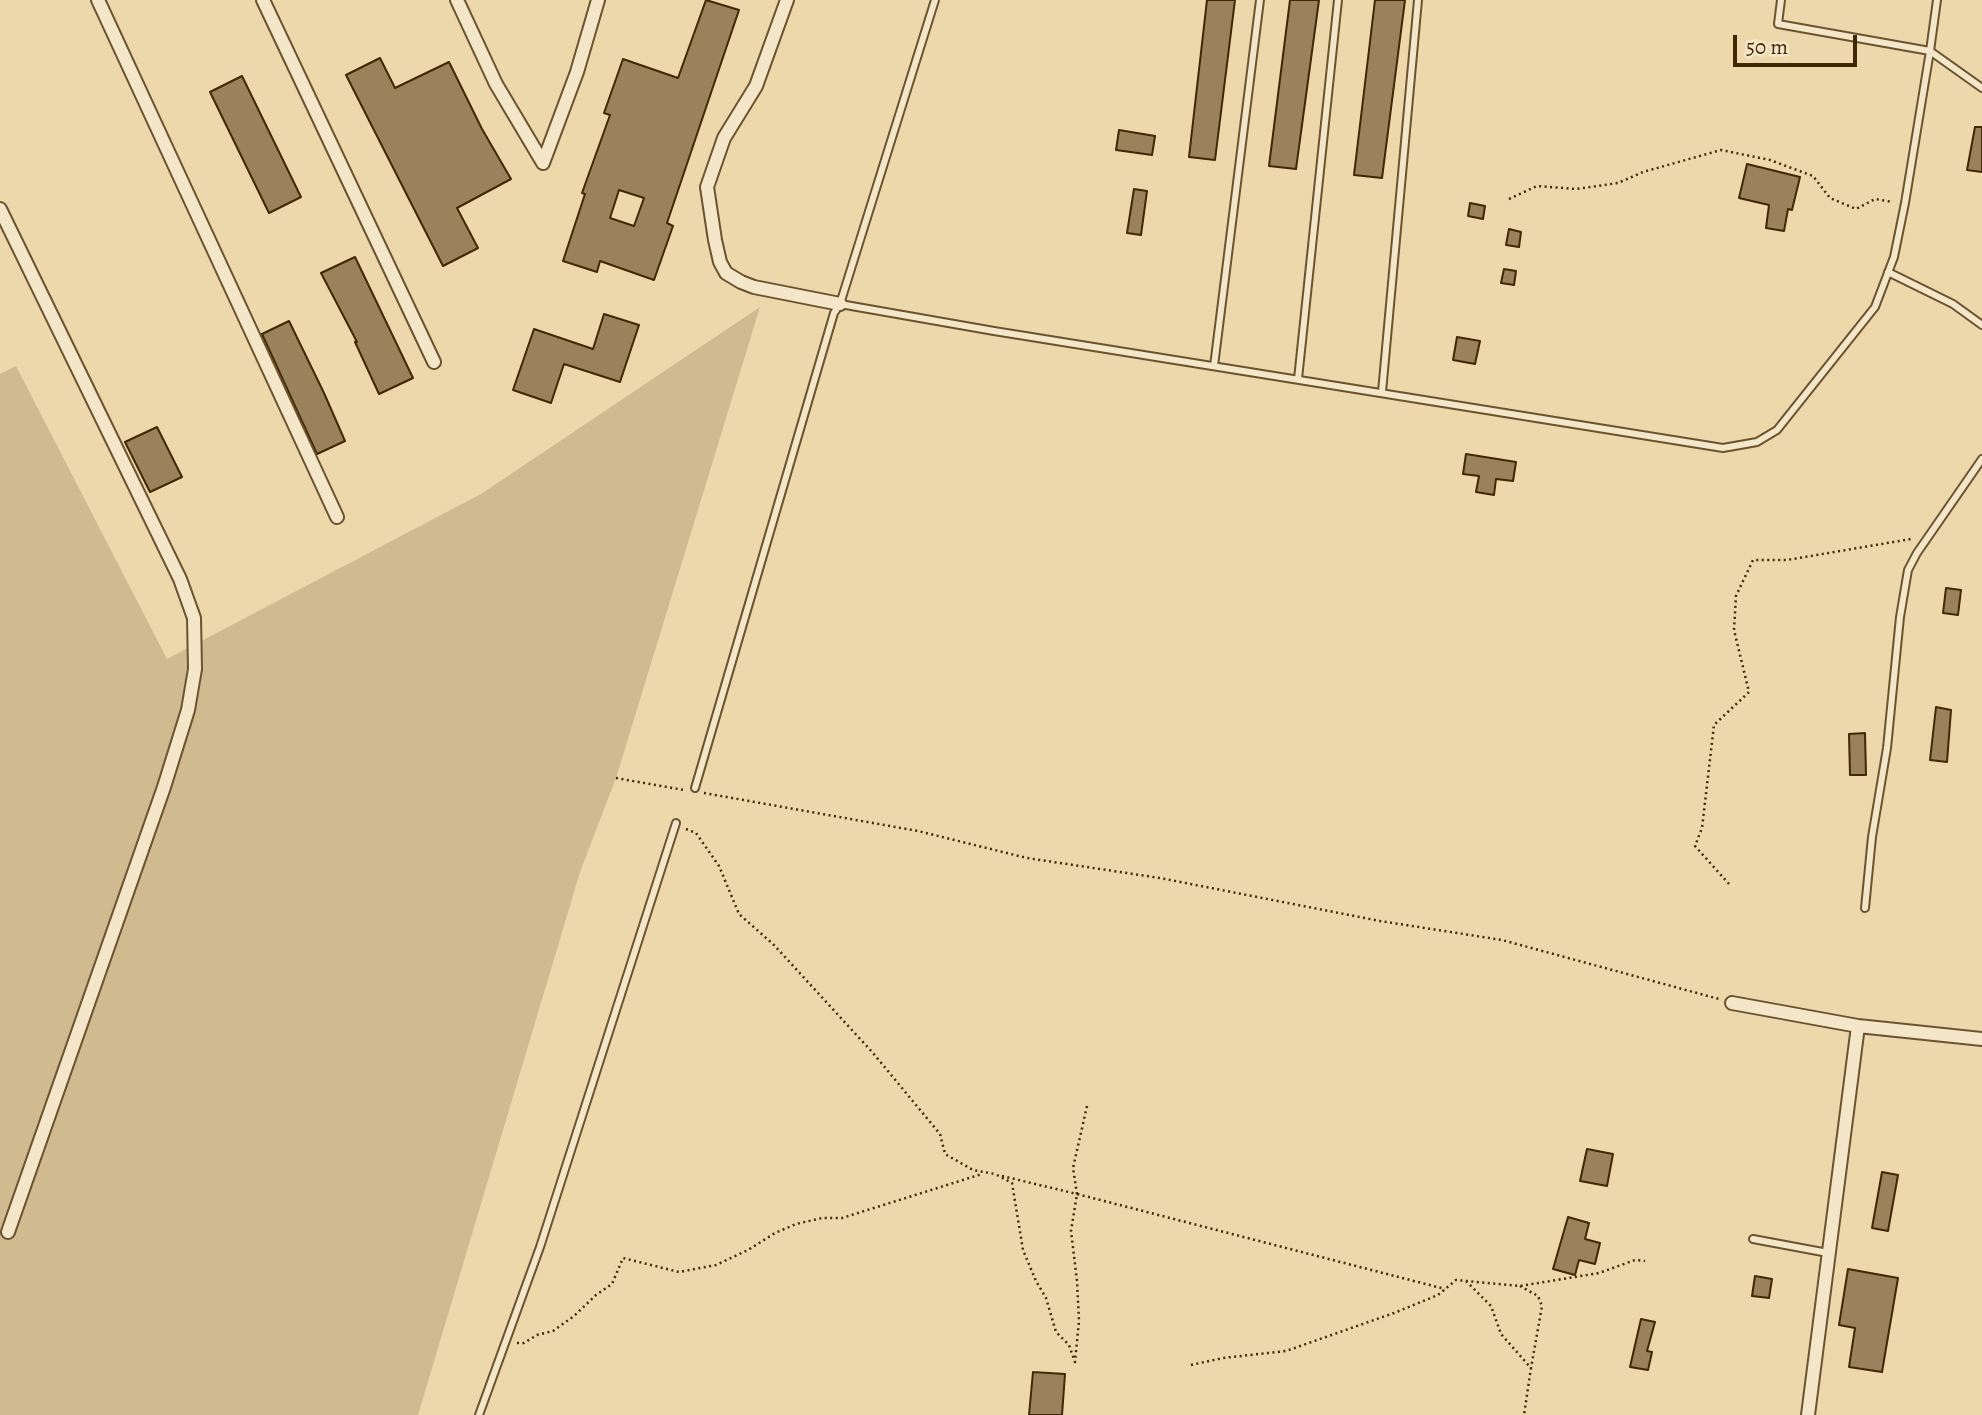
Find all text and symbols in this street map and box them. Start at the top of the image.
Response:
scale bar [1737,21,1861,65]
text: 50 m [1746,33,1788,61]

